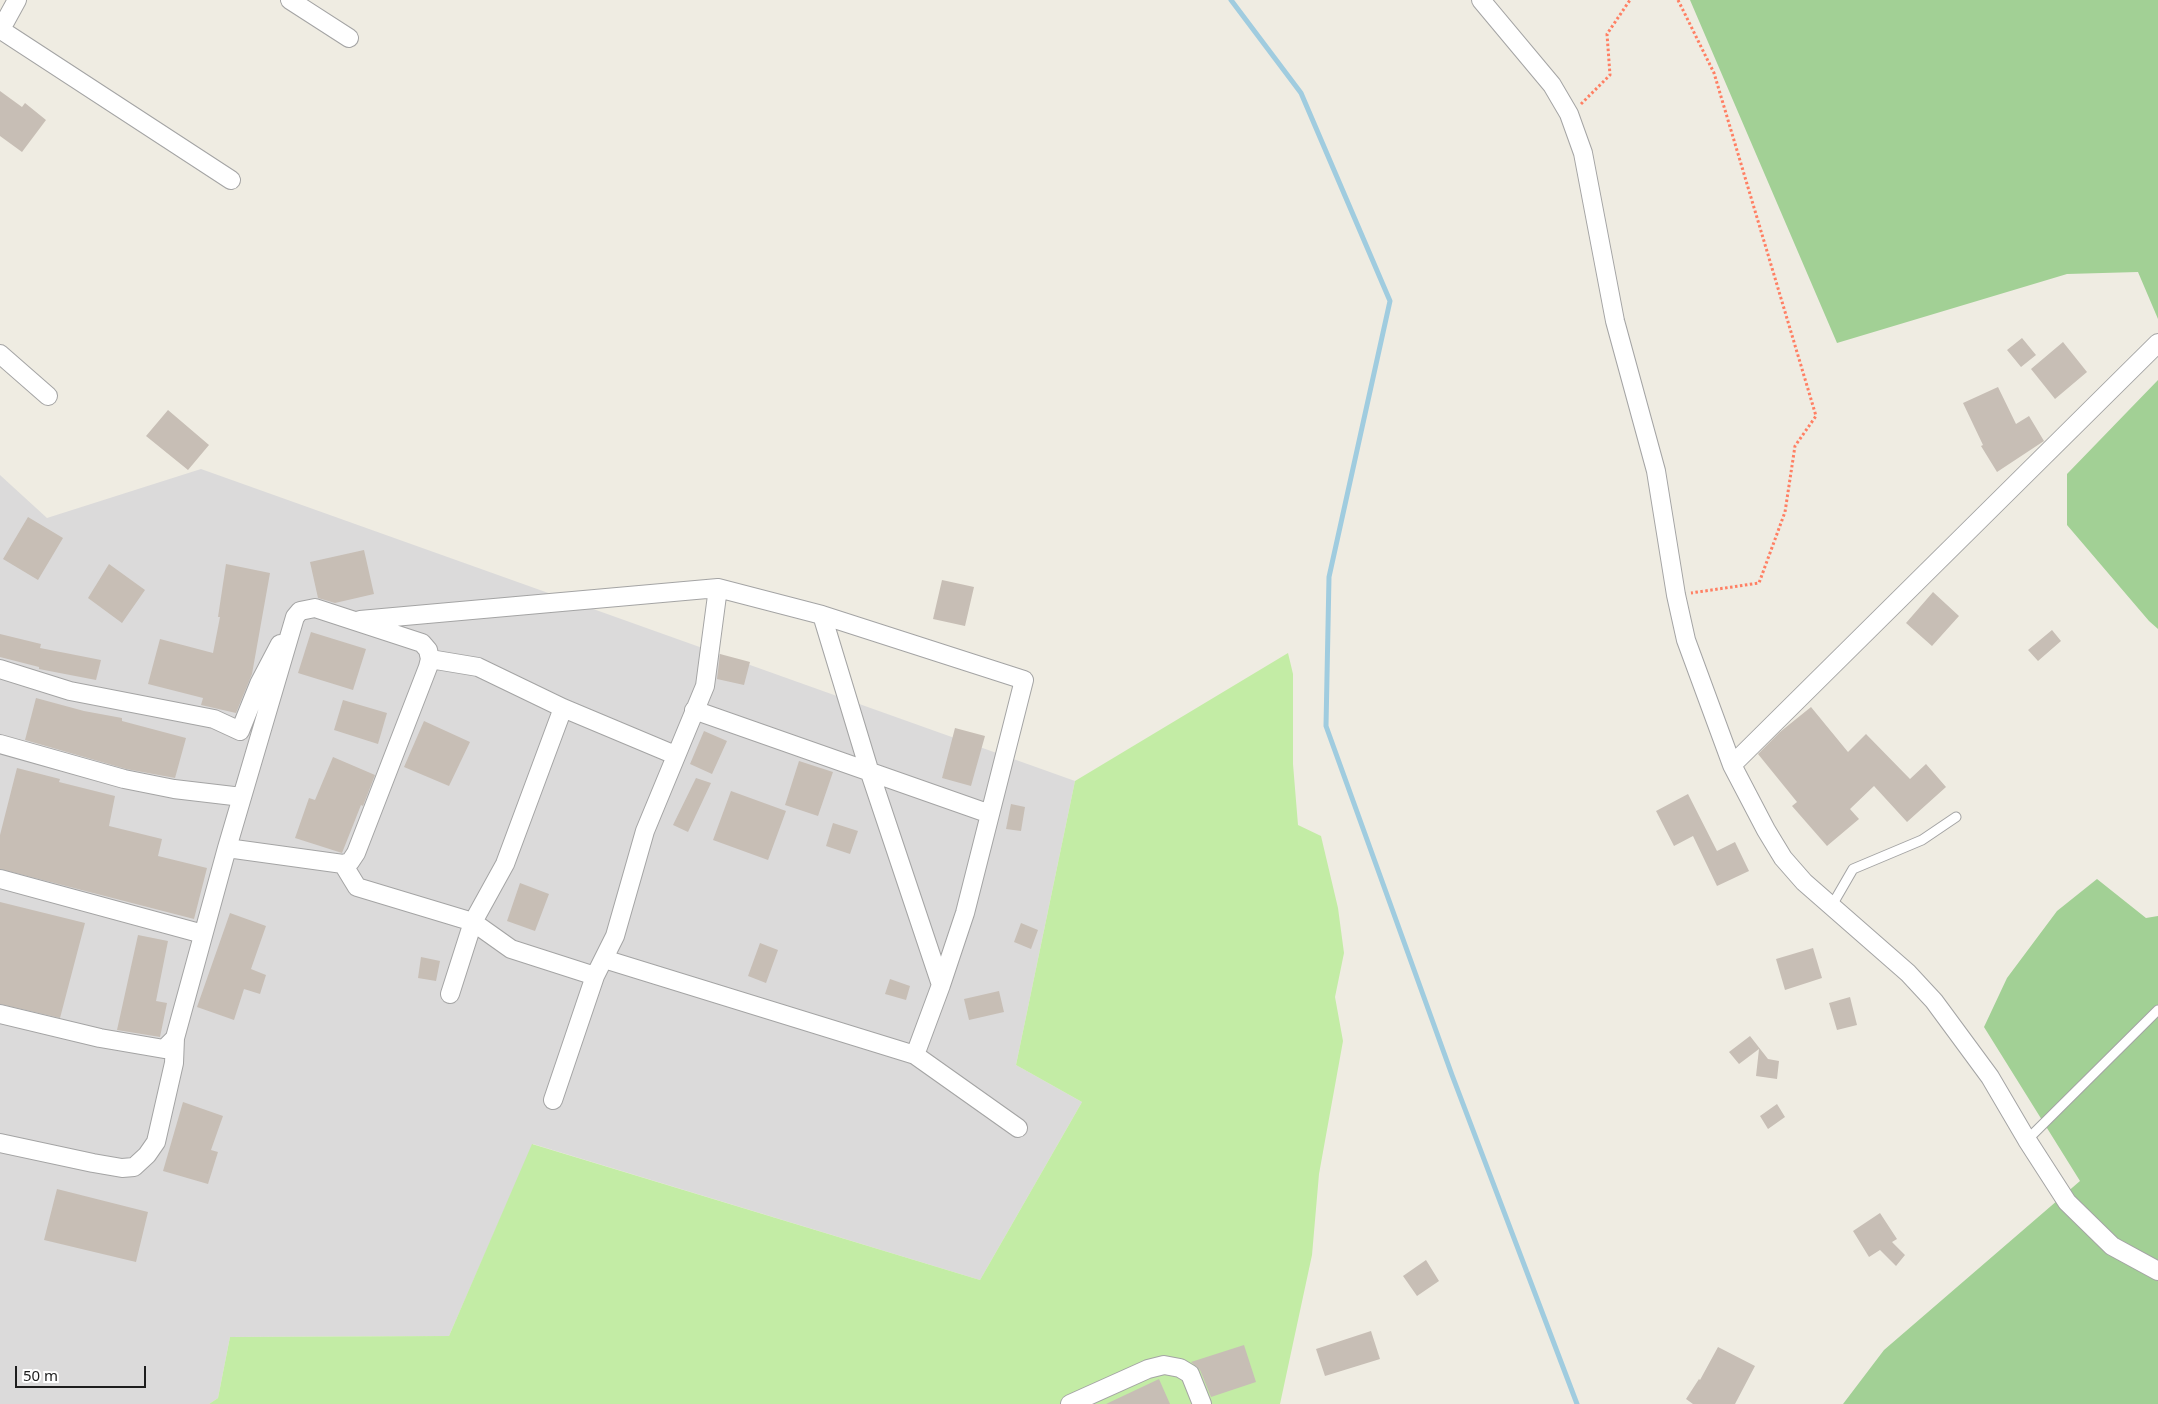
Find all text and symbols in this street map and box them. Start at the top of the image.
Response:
scale bar [18,1356,149,1388]
text: 50 m [23,1365,58,1385]

